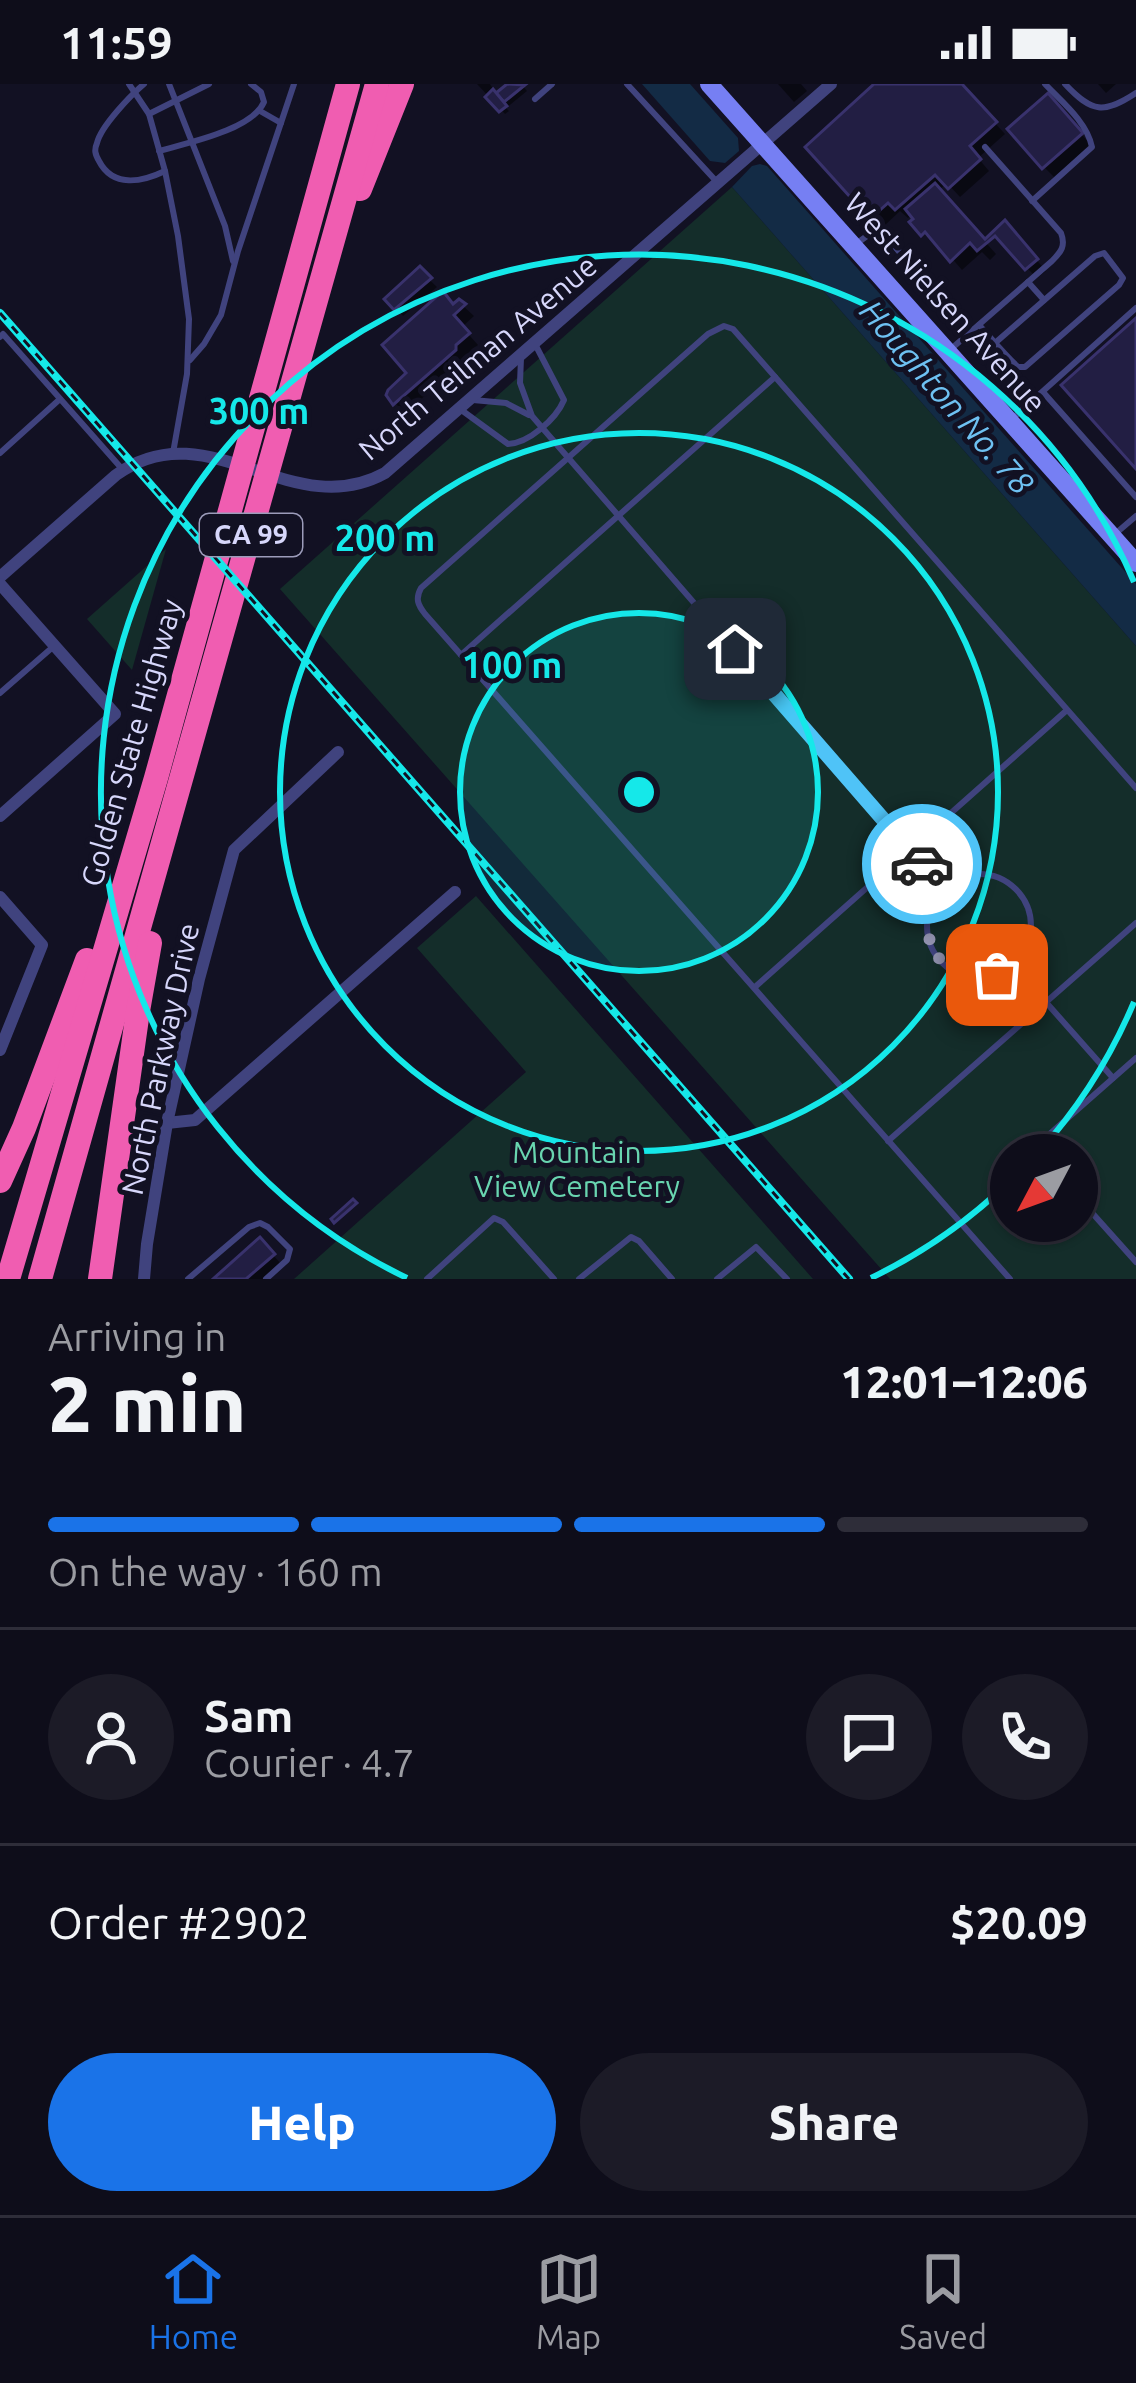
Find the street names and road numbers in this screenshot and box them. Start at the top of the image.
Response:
street label: West Nielsen Avenue [838,186,1053,419]
street label: North Teilman Avenue [352,248,603,467]
road number: CA 99 [200,514,302,556]
street label: Golden State Highway [74,595,188,890]
street label: North Parkway Drive [115,920,205,1198]

